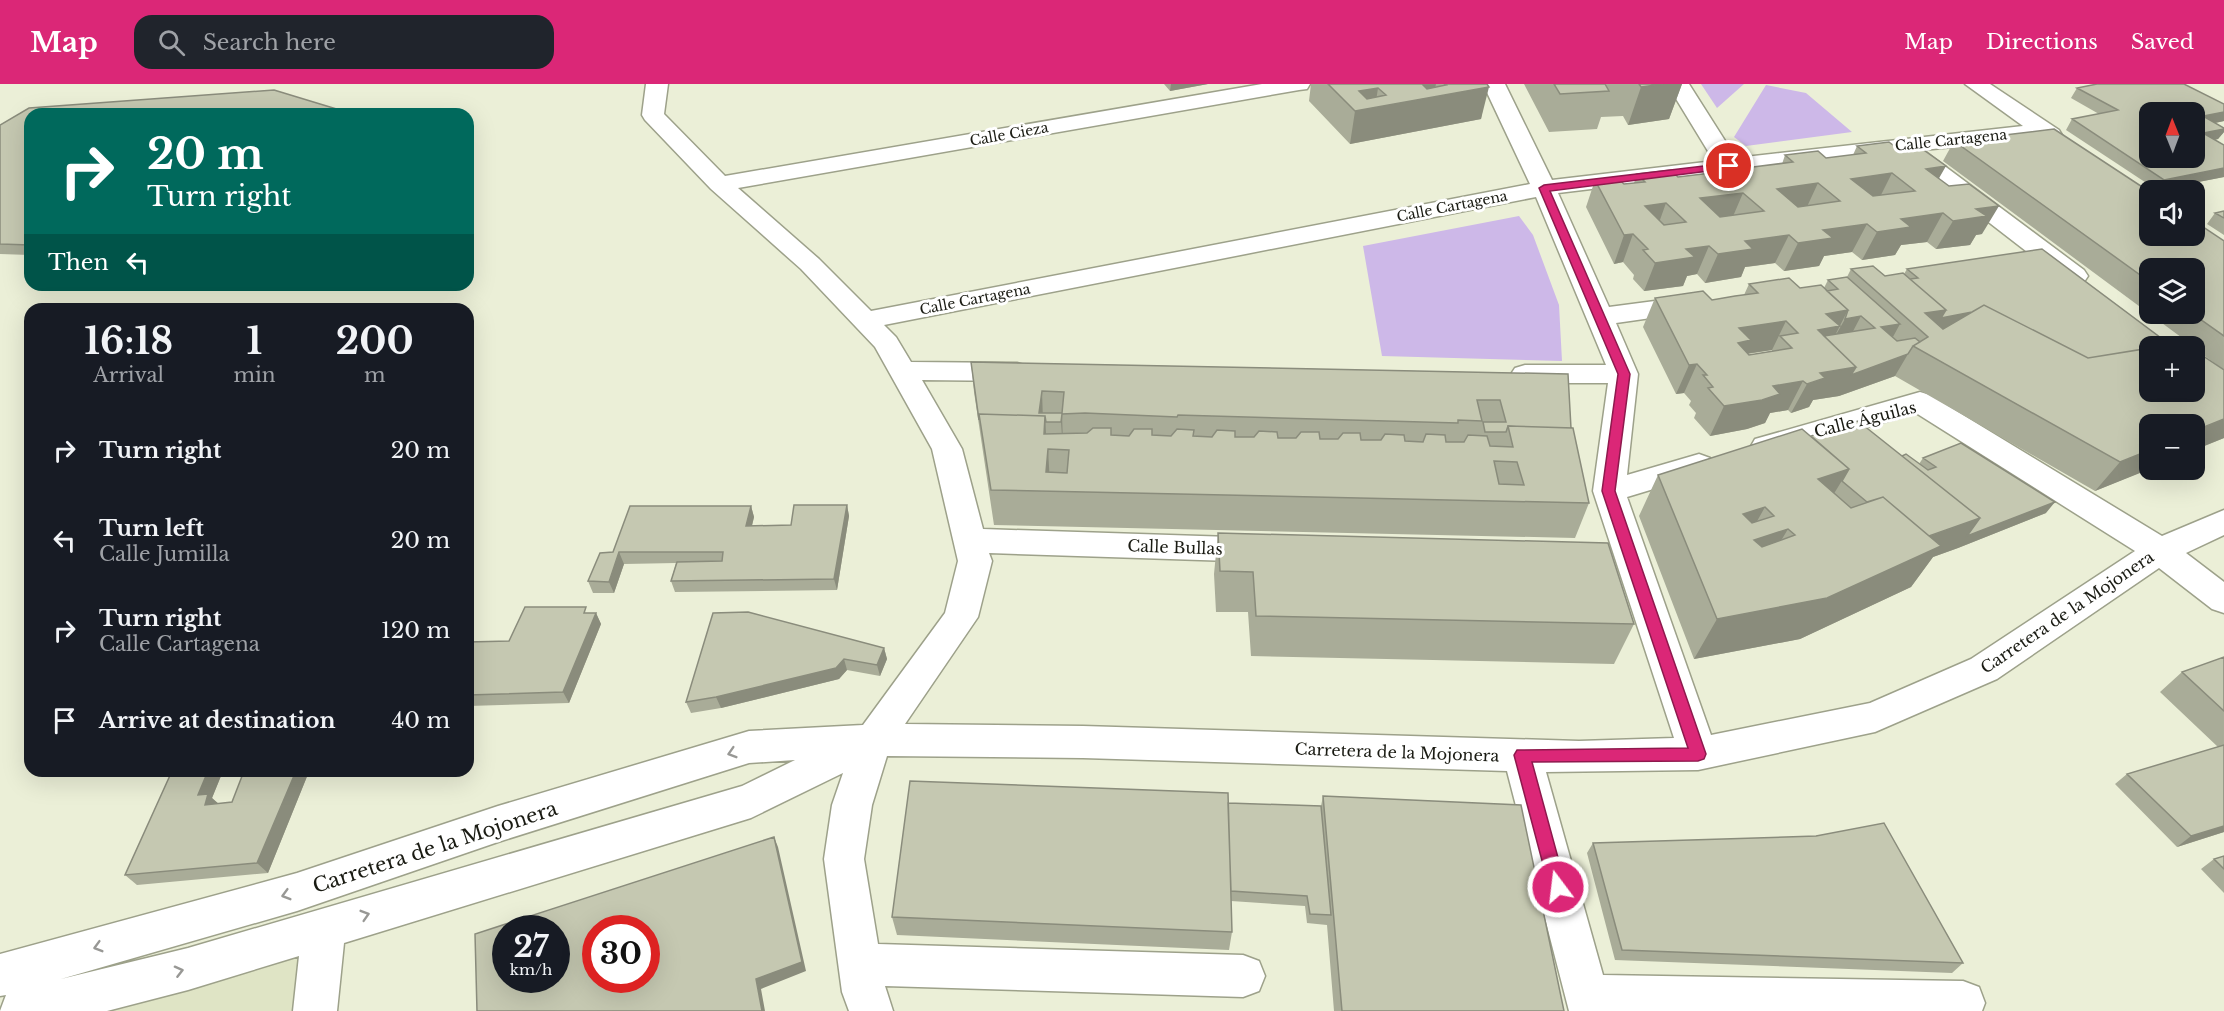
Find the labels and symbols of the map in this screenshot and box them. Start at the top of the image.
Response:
north arrow [2139,102,2205,168]
street label: Calle Cieza [968,118,1050,150]
street label: Calle Cartagena [1894,125,2008,155]
pin [1703,140,1754,191]
street label: Calle Cartagena [1395,186,1509,226]
street label: Calle Cartagena [918,279,1032,319]
street label: Calle Águilas [1812,397,1918,441]
street label: Calle Bullas [1127,535,1223,559]
street label: Carretera de la Mojonera [1977,546,2158,677]
street label: Carretera de la Mojonera [1294,738,1500,766]
one-way arrow [727,746,738,758]
street label: Carretera de la Mojonera [310,796,561,898]
position arrow [1526,855,1590,919]
one-way arrow [281,888,292,900]
one-way arrow [359,910,370,922]
speed limit sign: 30 [582,915,660,993]
one-way arrow [93,940,103,953]
one-way arrow [174,965,184,978]

